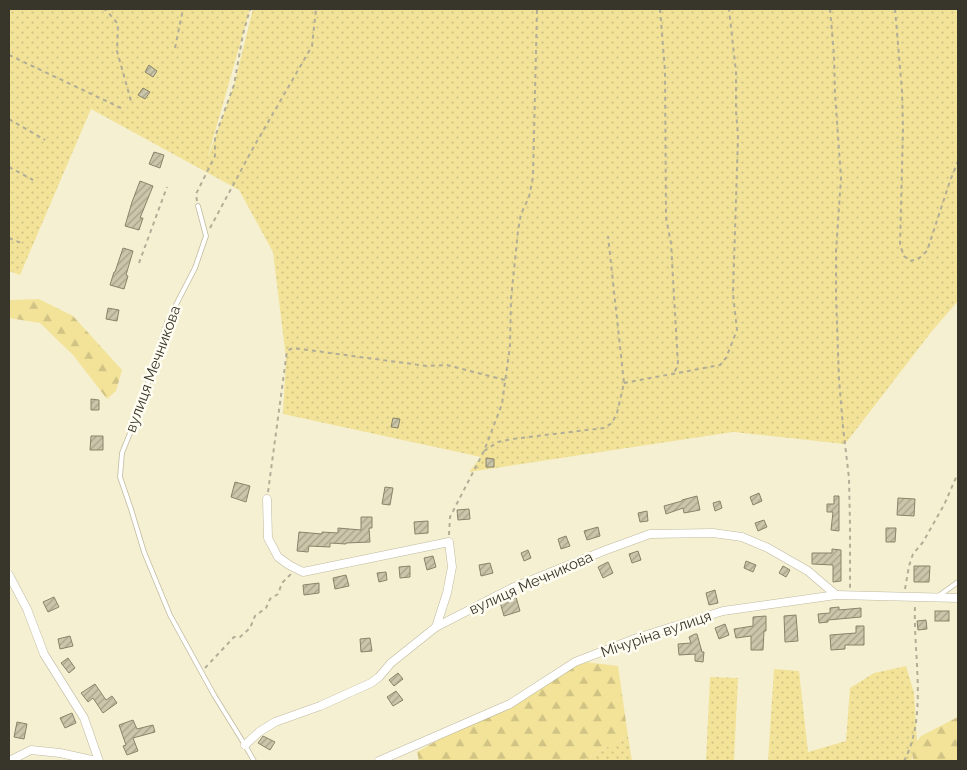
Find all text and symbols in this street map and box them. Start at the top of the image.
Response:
street label: вулиця Мечникова [122,303,184,435]
street label: вулиця Мечникова [466,548,596,618]
street label: Мічуріна вулиця [598,607,714,661]

